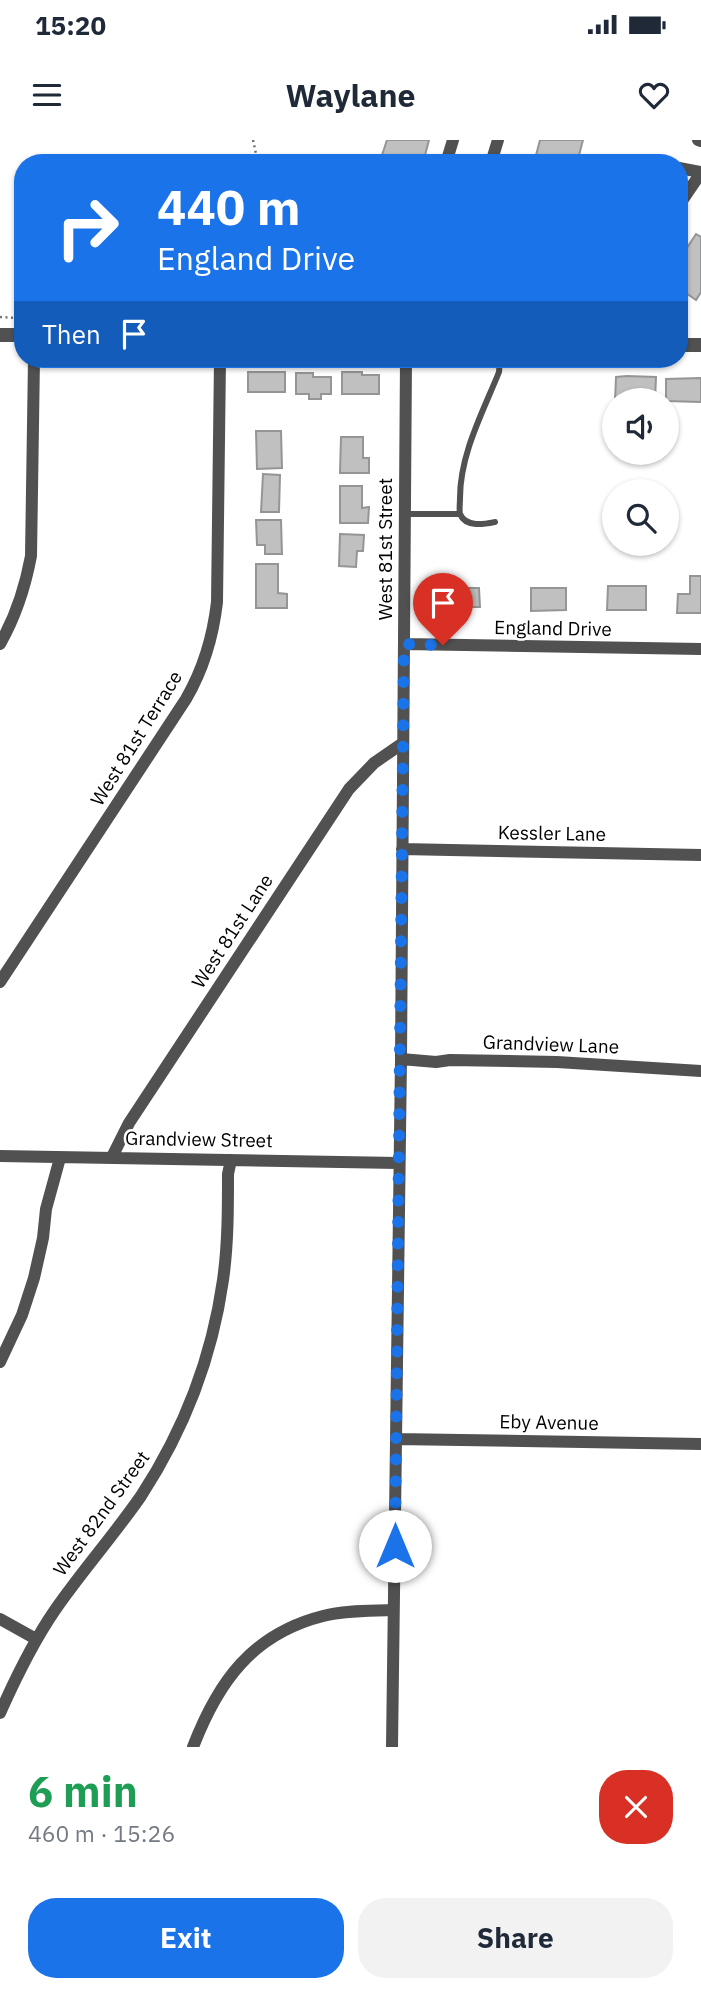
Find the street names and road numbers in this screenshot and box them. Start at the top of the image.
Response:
street label: West 81st Street [373,478,397,620]
street label: England Drive [494,615,612,641]
street label: West 81st Terrace [85,666,187,810]
street label: Kessler Lane [498,820,606,846]
street label: West 81st Lane [186,869,278,993]
street label: Grandview Lane [482,1030,620,1058]
street label: Grandview Street [125,1126,273,1152]
street label: Eby Avenue [499,1409,599,1435]
street label: West 82nd Street [48,1446,154,1580]

